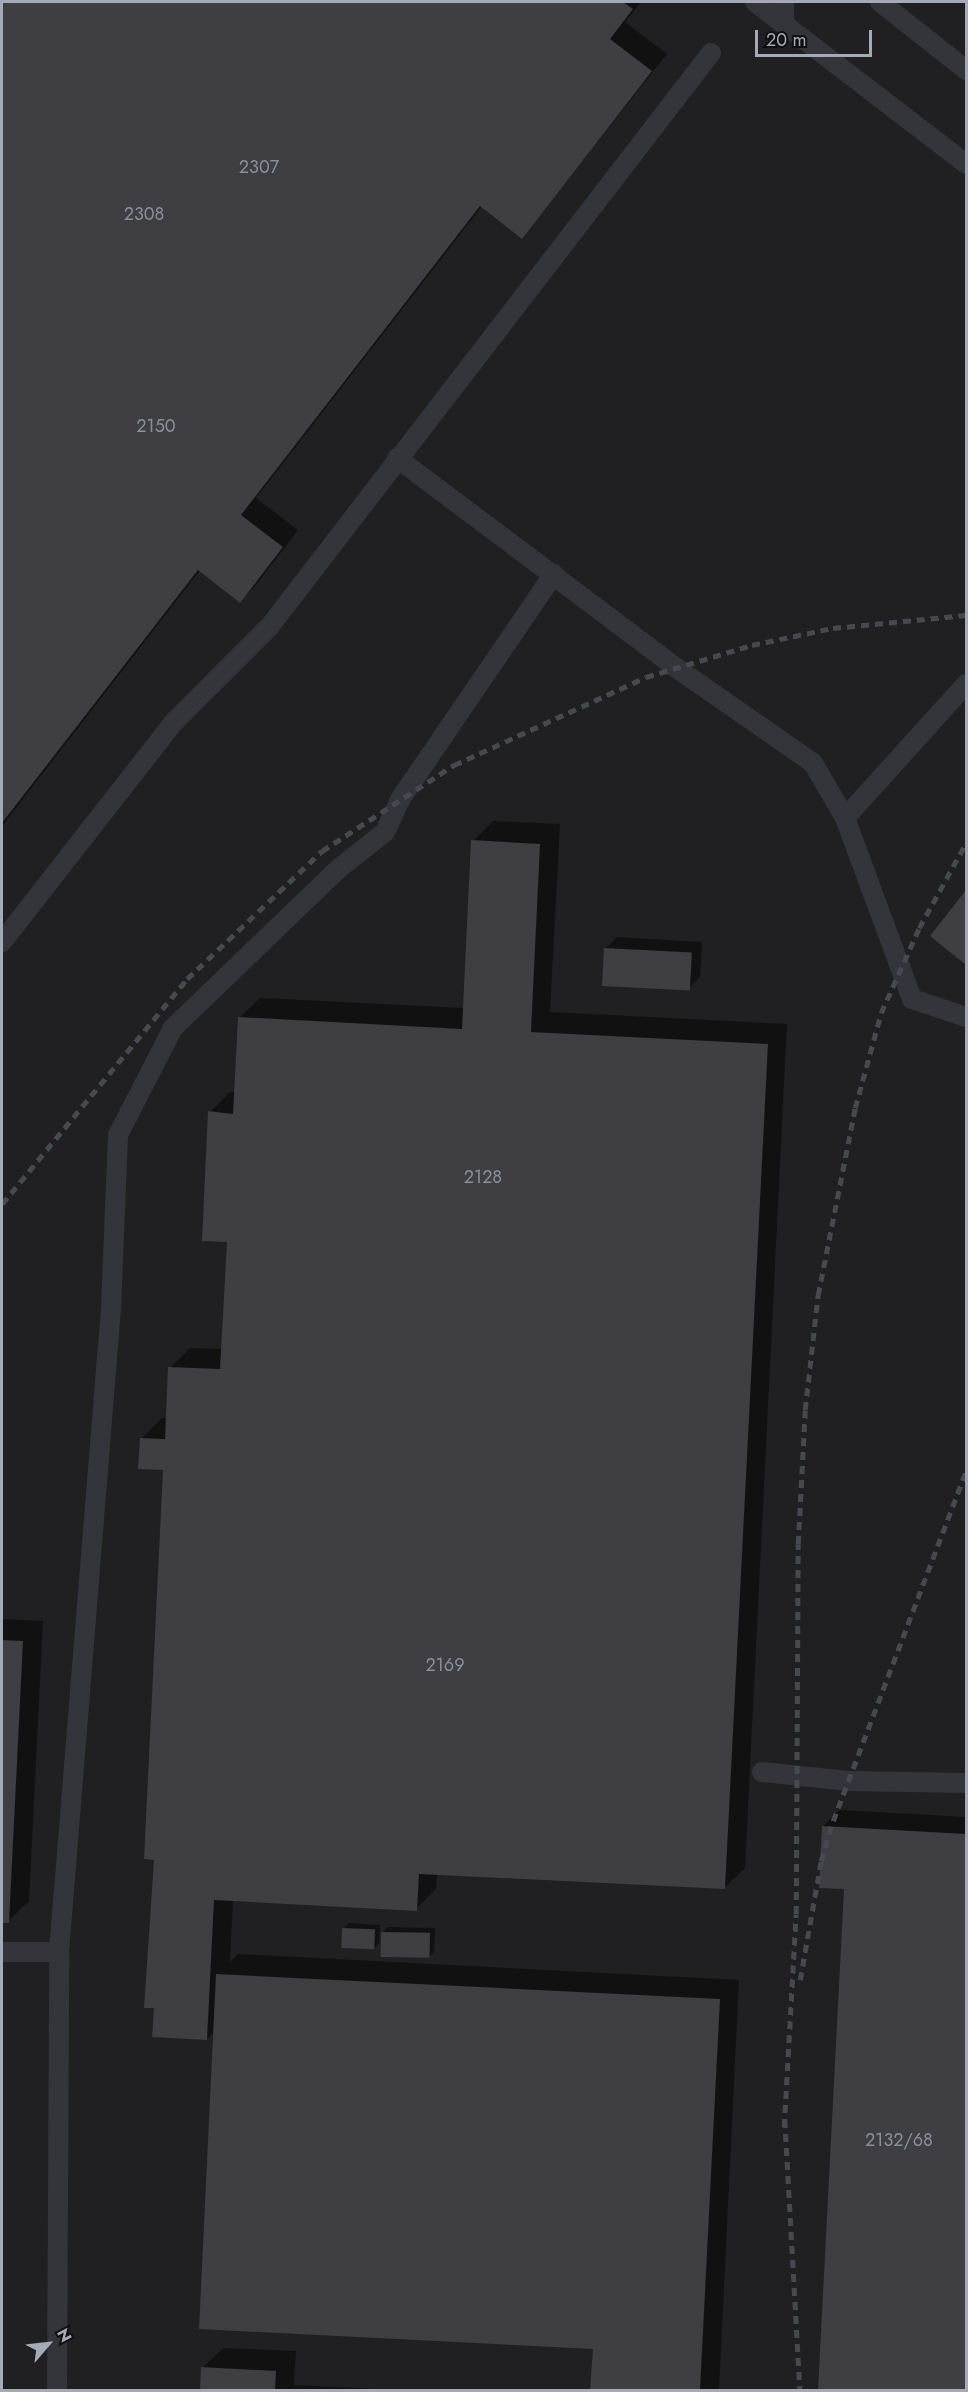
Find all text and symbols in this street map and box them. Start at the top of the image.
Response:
scale bar [758,18,875,56]
text: 20 m [766,27,806,53]
house number: 2307 [239,156,279,178]
house number: 2308 [124,203,164,225]
house number: 2150 [136,415,176,437]
house number: 2128 [464,1166,502,1188]
house number: 2169 [425,1654,465,1676]
house number: 2132/68 [865,2129,933,2151]
north arrow [18,2314,78,2374]
text: N [51,2324,77,2346]

